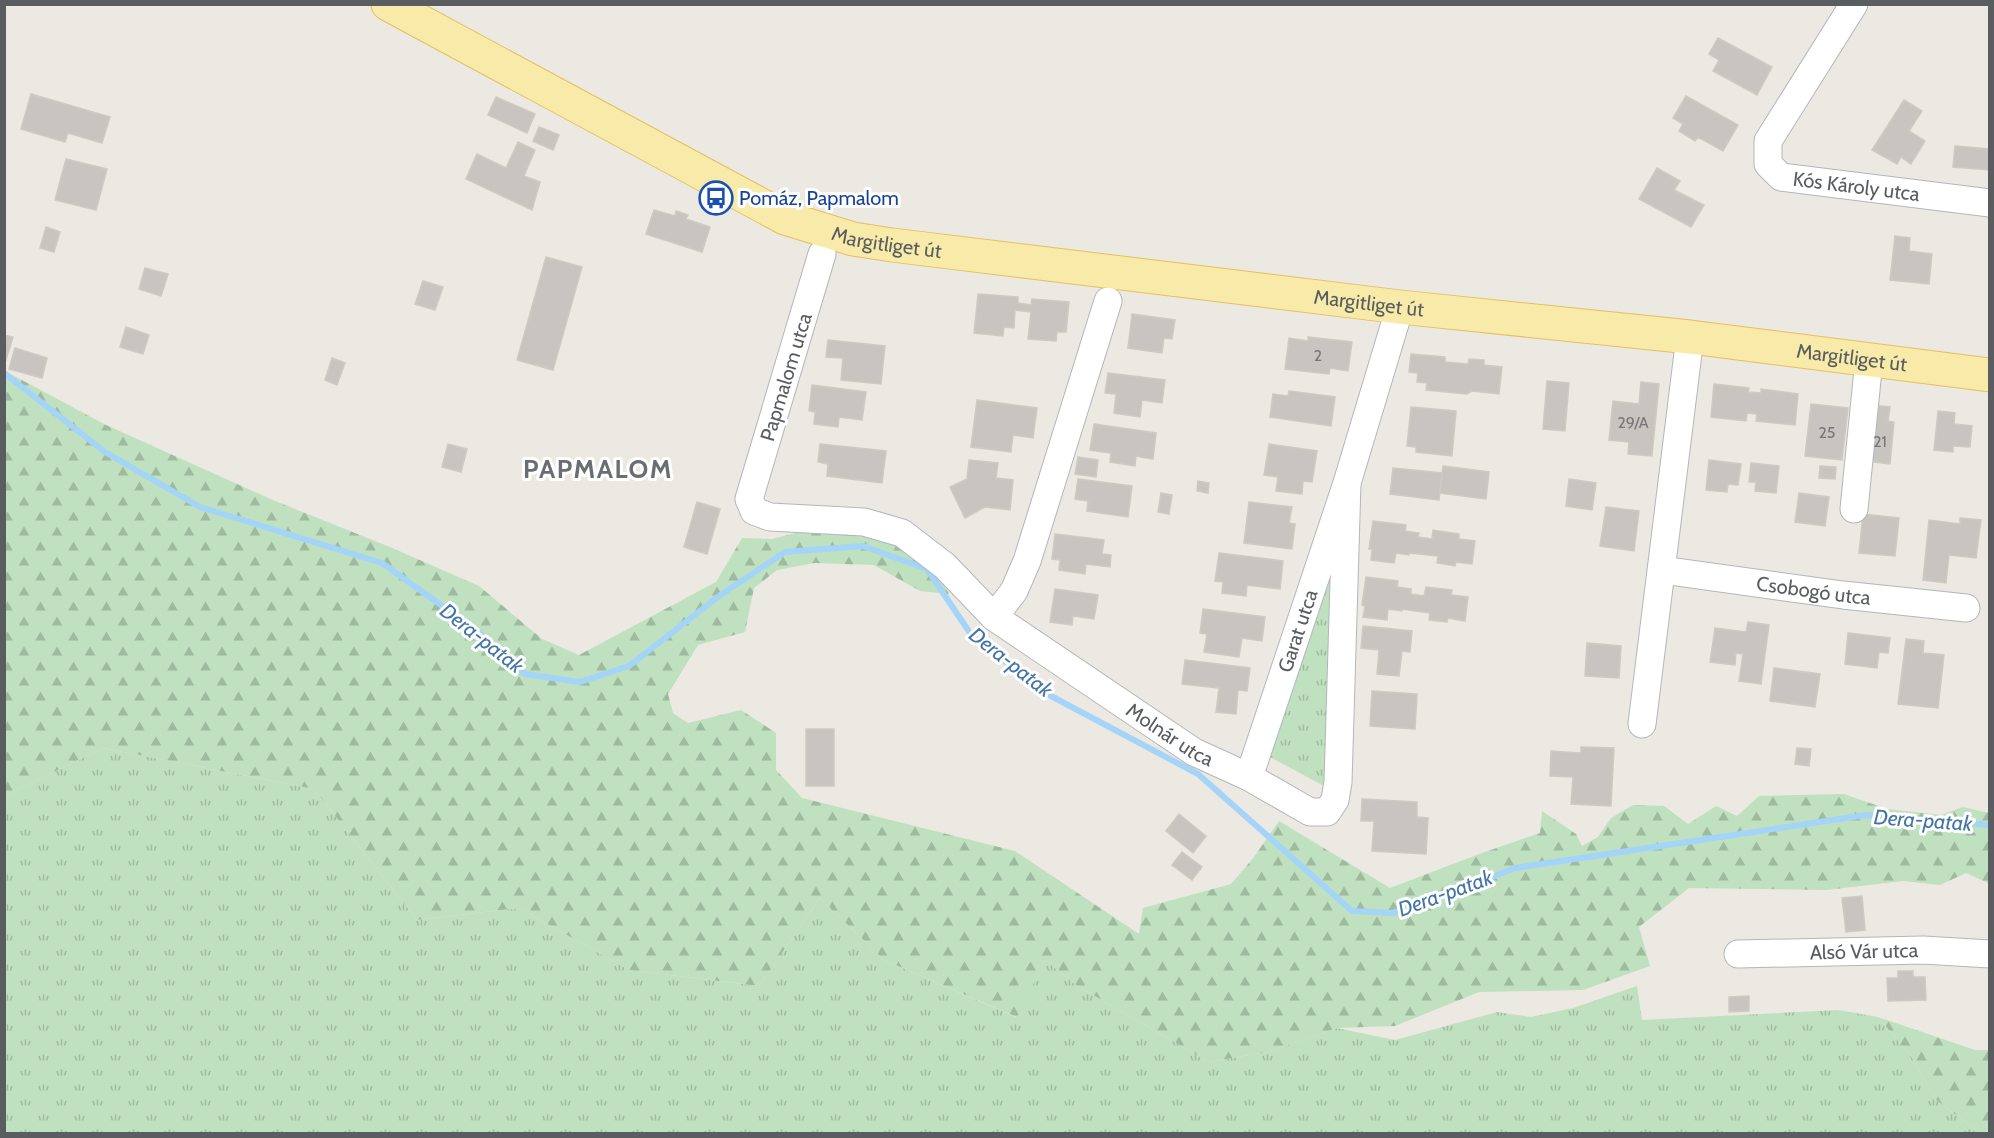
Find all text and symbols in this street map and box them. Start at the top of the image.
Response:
street label: Kós Károly utca [1792,167,1921,206]
bus stop icon: Pomáz, Papmalom [698,180,734,216]
place label: Pomáz, Papmalom [739,186,899,210]
street label: Margitliget út [829,221,943,263]
street label: Margitliget út [1312,285,1425,321]
street label: Papmalom utca [755,310,817,444]
street label: Margitliget út [1795,339,1909,376]
house number: 2 [1314,346,1322,365]
house number: 29/A [1617,413,1649,432]
house number: 25 [1818,423,1836,442]
house number: 21 [1873,432,1887,451]
district label: PAPMALOM [523,453,673,485]
street label: Csobogó utca [1755,571,1872,610]
street label: Garat utca [1273,586,1323,675]
water label: Dera-patak [435,598,529,679]
water label: Dera-patak [964,622,1058,703]
street label: Molnár utca [1122,698,1217,771]
water label: Dera-patak [1873,804,1974,836]
water label: Dera-patak [1394,864,1497,922]
street label: Alsó Vár utca [1810,938,1919,964]

